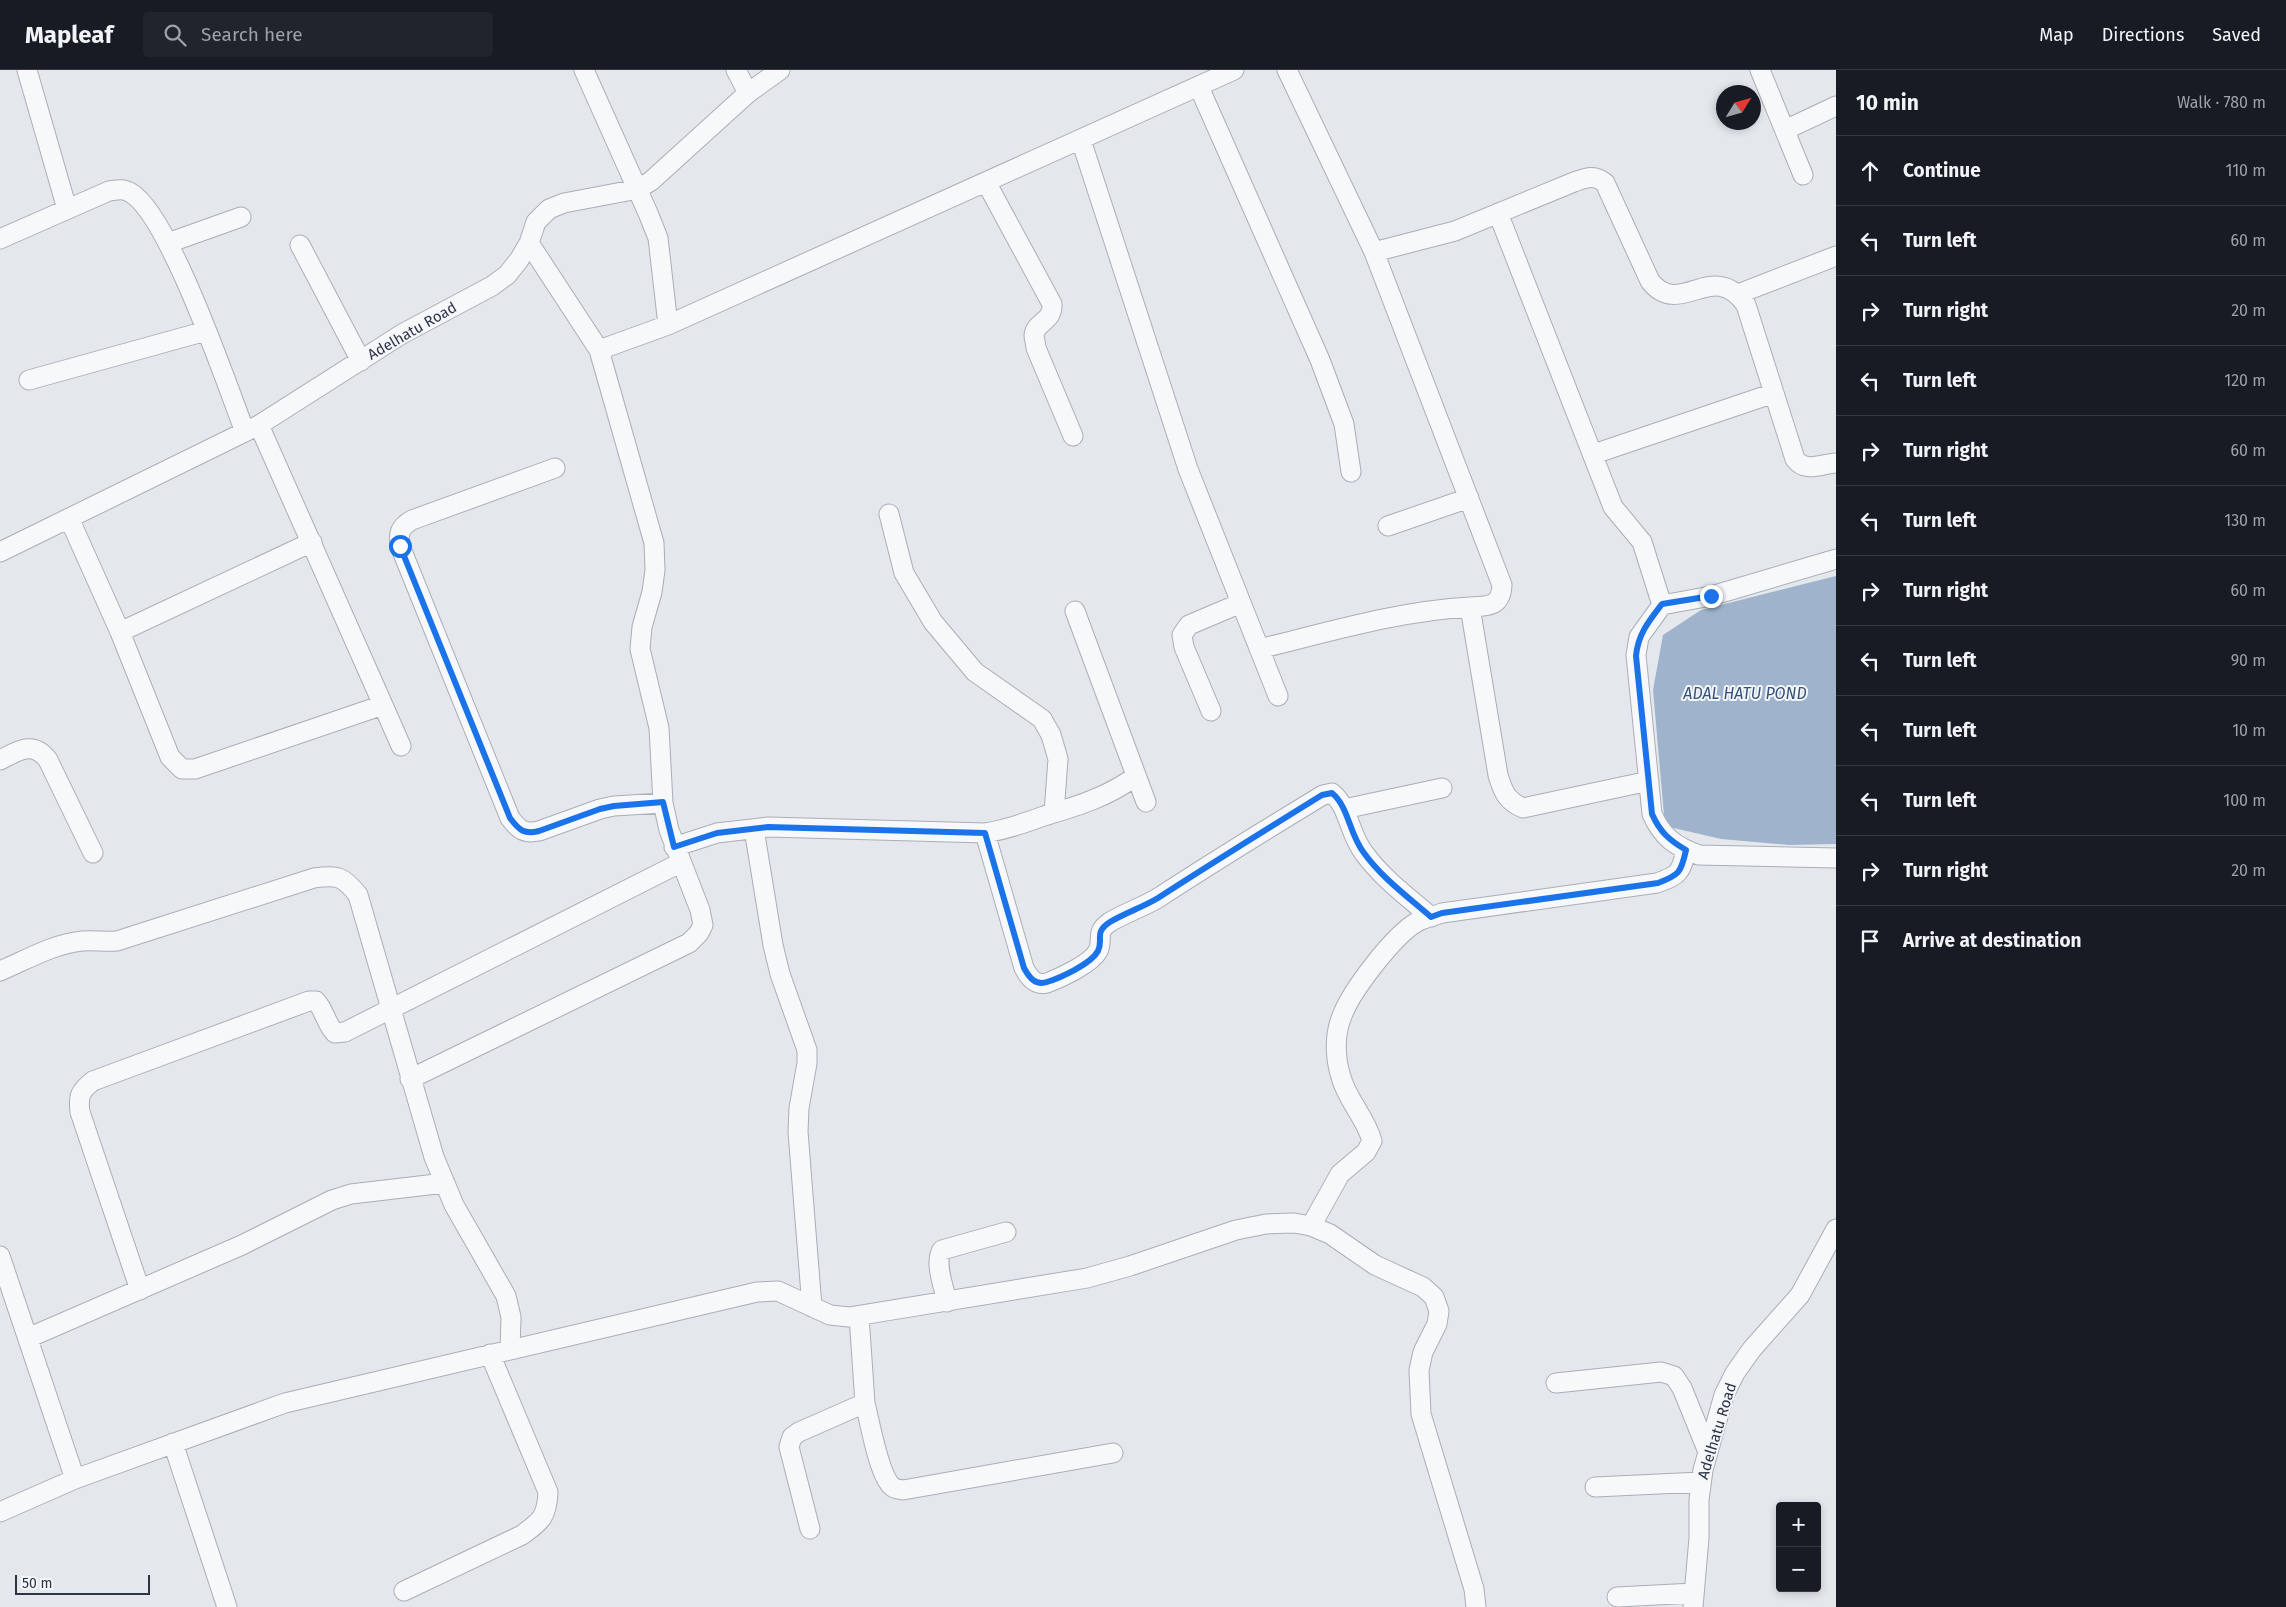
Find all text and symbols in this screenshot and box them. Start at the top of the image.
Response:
search box [143,12,493,57]
text: Mapleaf [25,21,113,49]
icon: search [161,21,189,49]
text: Search here [201,23,303,46]
text: Map [2039,24,2074,46]
text: Directions [2102,24,2184,46]
text: Saved [2212,24,2261,46]
north arrow [1716,85,1761,130]
text: 10 min [1856,90,1919,116]
text: Walk · 780 m [2177,93,2266,112]
icon: ahead [1856,157,1884,185]
text: Continue [1903,159,1981,182]
text: 110 m [2225,161,2266,180]
icon: left [1856,227,1884,255]
text: Turn left [1903,229,1977,252]
text: 60 m [2231,231,2266,250]
icon: right [1856,297,1884,325]
street label: Adelhatu Road [364,298,460,364]
text: Turn right [1903,299,1988,322]
text: 20 m [2231,301,2266,320]
icon: left [1856,367,1884,395]
text: Turn left [1903,369,1977,392]
text: 120 m [2224,371,2266,390]
icon: right [1856,437,1884,465]
text: Turn right [1903,439,1988,462]
text: 60 m [2231,441,2266,460]
icon: left [1856,507,1884,535]
text: Turn left [1903,509,1977,532]
text: 130 m [2224,511,2266,530]
route start [389,535,412,558]
icon: right [1856,577,1884,605]
text: Turn right [1903,579,1988,602]
text: 60 m [2231,581,2266,600]
route end [1700,585,1723,608]
icon: left [1856,647,1884,675]
text: Turn left [1903,649,1977,672]
text: 90 m [2231,651,2266,670]
water label: ADAL HATU POND [1682,684,1807,703]
icon: left [1856,717,1884,745]
text: Turn left [1903,719,1977,742]
text: 10 m [2232,721,2266,740]
icon: left [1856,787,1884,815]
text: Turn left [1903,789,1977,812]
text: 100 m [2223,791,2266,810]
icon: right [1856,857,1884,885]
text: Turn right [1903,859,1988,882]
text: 20 m [2231,861,2266,880]
icon: arrive [1856,927,1884,955]
text: Arrive at destination [1903,929,2082,952]
street label: Adelhatu Road [1694,1381,1740,1481]
map controls [1776,1502,1821,1592]
button: + [1776,1502,1821,1547]
button: − [1776,1547,1821,1592]
scale bar [15,1572,150,1595]
text: 50 m [22,1575,53,1592]

